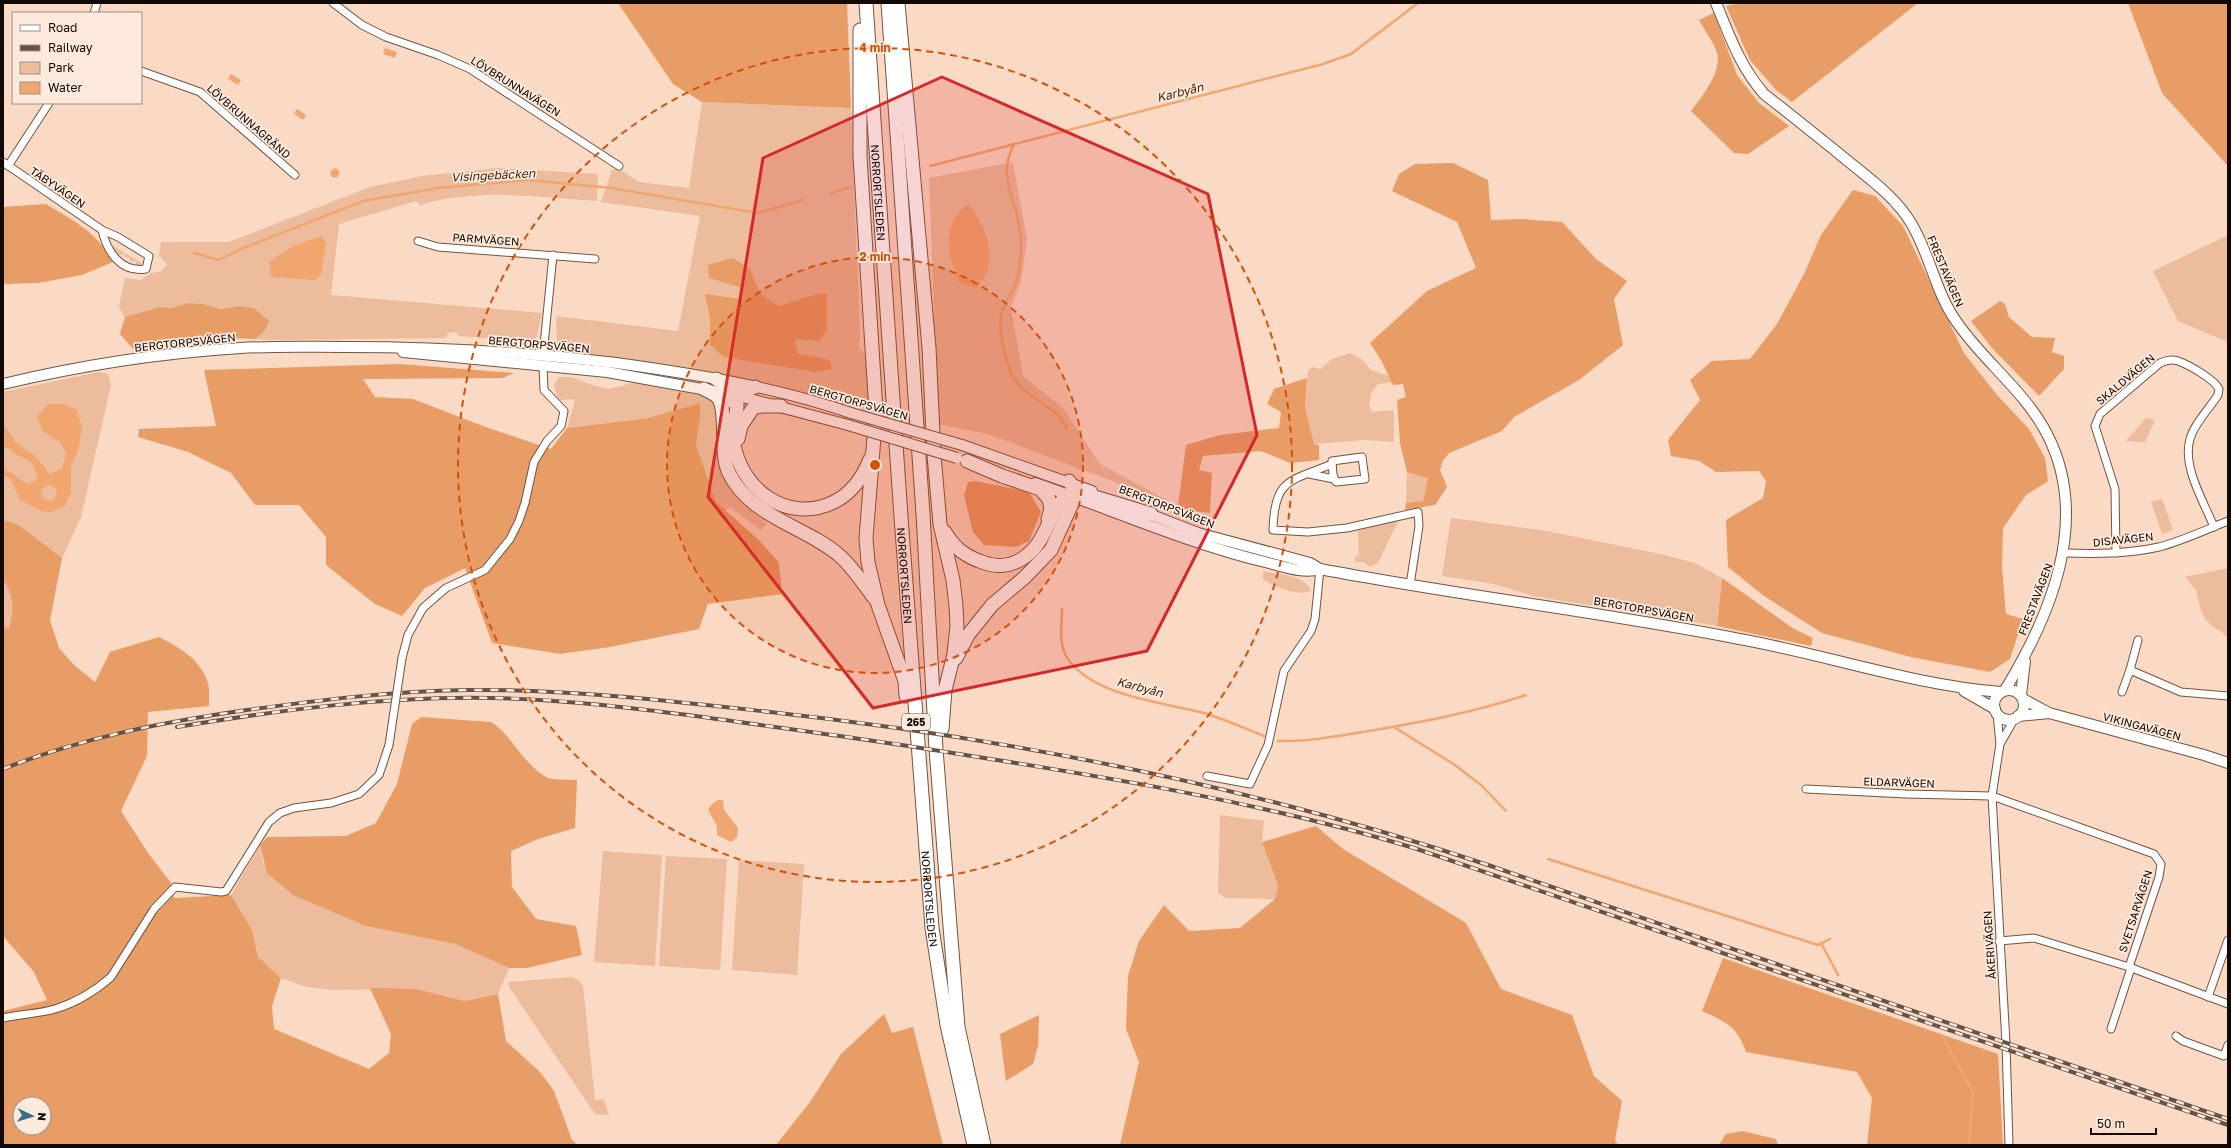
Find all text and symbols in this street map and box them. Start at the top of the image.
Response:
legend [12,12,142,104]
text: Road [48,20,77,35]
text: Railway [48,40,93,55]
text: 4 min [859,40,891,55]
street label: LÖVBRUNNAVÄGEN [469,53,563,119]
text: Park [48,60,74,75]
water label: Karbyån [1155,79,1205,105]
text: Water [48,80,82,95]
street label: LÖVBRUNNAGRÄND [205,81,294,161]
street label: NORRORTSLEDEN [869,144,889,241]
street label: TÄBYVÄGEN [28,164,88,210]
water label: Visingebäcken [451,165,536,185]
street label: PARMVÄGEN [452,230,520,248]
street label: FRESTAVÄGEN [1925,233,1967,309]
text: 2 min [859,249,891,264]
street label: BERGTORPSVÄGEN [134,330,236,354]
street label: BERGTORPSVÄGEN [488,333,590,355]
street label: SKALDVÄGEN [2093,351,2157,407]
street label: BERGTORPSVÄGEN [808,382,910,422]
centre of rings [868,458,882,472]
street label: BERGTORPSVÄGEN [1117,482,1217,530]
street label: NORRORTSLEDEN [895,527,916,624]
street label: DISAVÄGEN [2092,529,2154,549]
street label: FRESTAVÄGEN [2015,561,2055,637]
street label: BERGTORPSVÄGEN [1593,594,1695,624]
water label: Karbyån [1115,674,1165,701]
street label: VIKINGAVÄGEN [2101,709,2183,743]
road number: 265 [902,714,930,730]
street label: ELDARVÄGEN [1863,774,1935,790]
street label: NORRORTSLEDEN [920,850,941,948]
street label: SVETSARVÄGEN [2116,868,2154,954]
street label: ÅKERIVÄGEN [1980,910,1998,980]
north arrow [12,1096,52,1136]
scale bar [2091,1110,2156,1136]
text: N [36,1112,49,1121]
text: 50 m [2097,1116,2125,1131]

